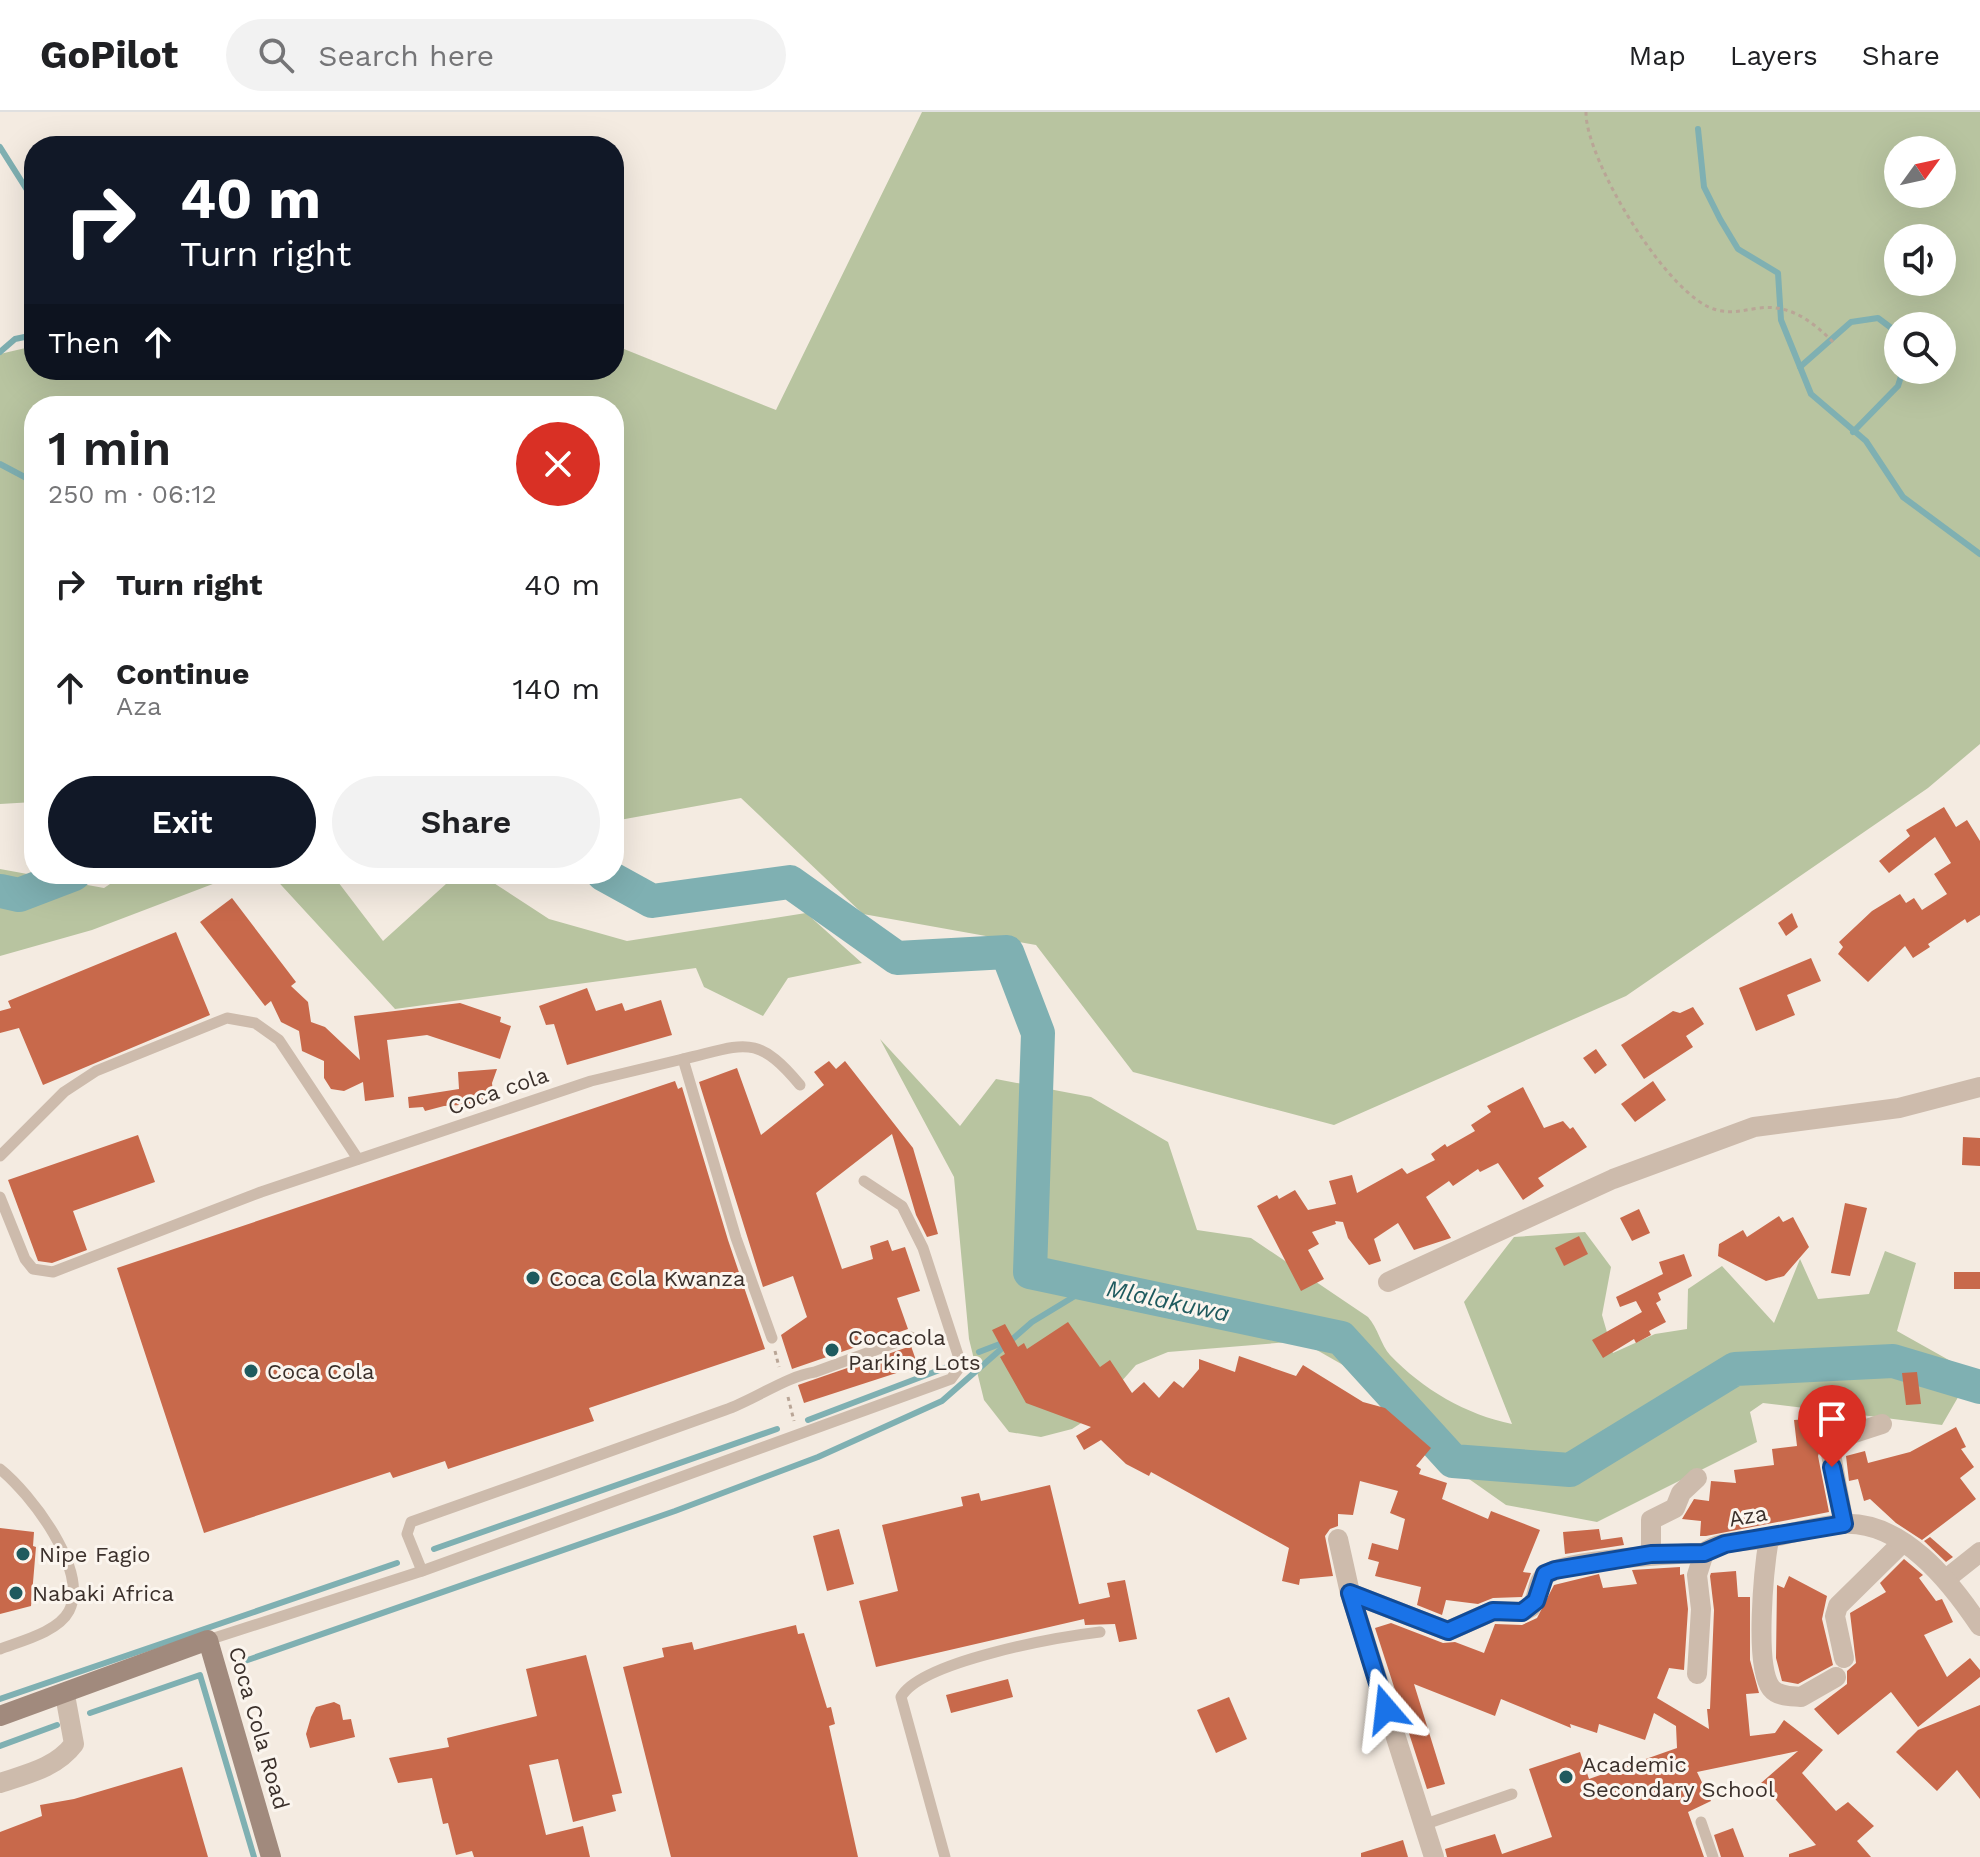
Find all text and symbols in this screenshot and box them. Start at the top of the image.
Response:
search box [226,19,786,91]
text: GoPilot [40,33,178,77]
icon: search [254,33,298,77]
text: Search here [318,38,494,73]
text: Map [1629,39,1686,72]
text: Layers [1730,39,1818,72]
text: Share [1862,39,1940,72]
north arrow [1884,136,1956,208]
map controls [1884,136,1956,384]
text: 40 m [180,166,321,232]
icon: right [48,168,152,272]
button: sound [1884,224,1956,296]
text: Turn right [180,233,351,275]
button: search [1884,312,1956,384]
icon: ahead [136,320,180,364]
text: Then [48,325,120,360]
text: 1 min [48,420,171,477]
button: close [516,422,600,506]
text: 250 m · 06:12 [48,479,217,509]
icon: right [48,562,92,606]
text: Turn right [116,567,262,602]
text: 40 m [524,567,600,602]
text: Continue [116,656,249,691]
icon: ahead [48,666,92,710]
text: 140 m [512,671,600,706]
text: Aza [116,691,162,721]
button: Exit [48,776,316,868]
button: Share [332,776,600,868]
street label: Coca cola [444,1062,552,1120]
place label: Coca Cola Kwanza [549,1266,746,1291]
marker: Coca Cola Kwanza [524,1269,542,1287]
water label: Mlalakuwa [1104,1274,1232,1328]
place label: Cocacola Parking Lots [848,1325,981,1375]
marker: Cocacola Parking Lots [823,1341,841,1359]
place label: Coca Cola [267,1359,375,1384]
marker: Coca Cola [242,1362,260,1380]
pin [1798,1385,1866,1467]
icon: arrive [1810,1397,1854,1441]
street label: Aza [1727,1500,1769,1532]
place label: Nipe Fagio [39,1542,151,1567]
marker: Nipe Fagio [14,1545,32,1563]
place label: Nabaki Africa [32,1581,174,1606]
marker: Nabaki Africa [7,1584,25,1602]
street label: Coca Cola Road [224,1644,294,1812]
position arrow [1344,1667,1428,1751]
place label: Academic Secondary School [1582,1752,1775,1802]
marker: Academic Secondary School [1557,1768,1575,1786]

